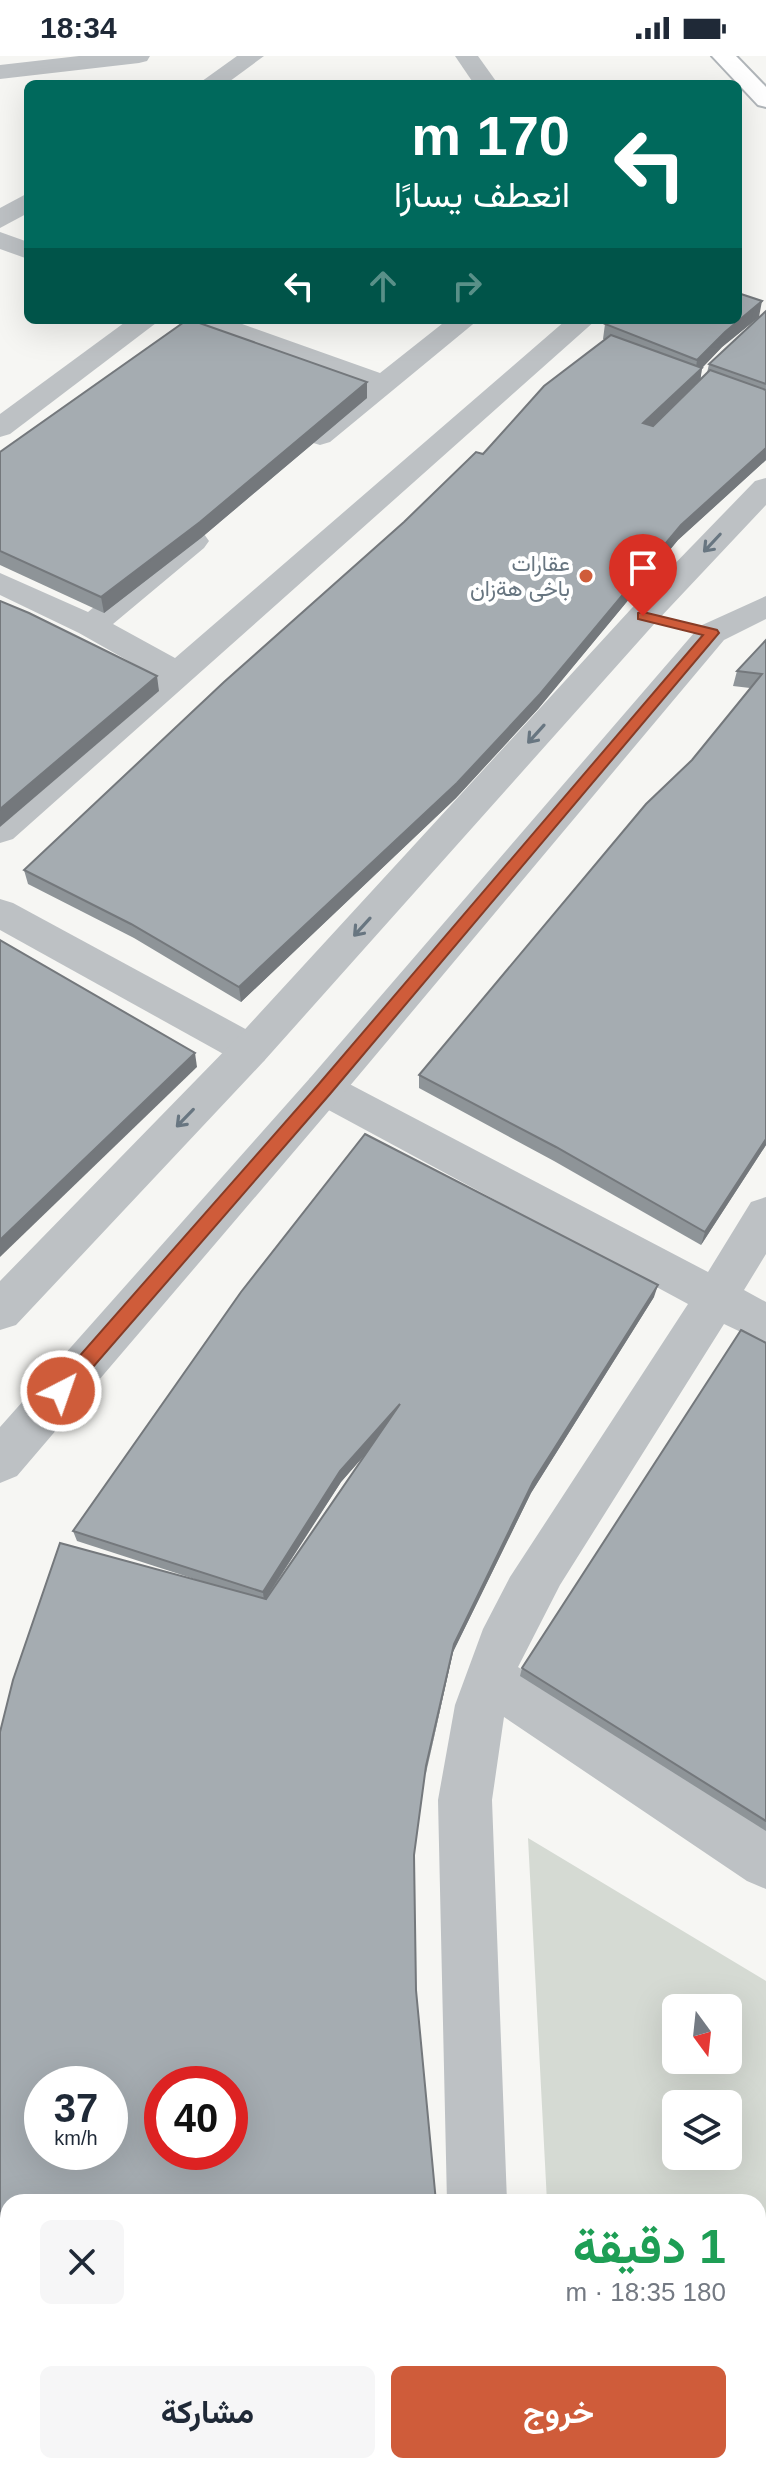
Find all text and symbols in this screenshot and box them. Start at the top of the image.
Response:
text: 18:34 [40,11,117,44]
text: 170 m [411,104,570,167]
icon: left [598,112,702,216]
text: انعطف يسارًا [394,174,570,215]
icon: left [277,264,321,308]
icon: ahead [361,264,405,308]
icon: right [445,264,489,308]
one-way arrow [703,533,722,553]
pin [609,534,677,616]
icon: arrive [621,546,665,590]
place label: عقارات باخی هةزان [470,551,570,602]
marker: عقارات باخی هةزان [577,567,595,585]
one-way arrow [528,724,546,744]
one-way arrow [353,917,371,937]
one-way arrow [176,1108,195,1127]
position arrow [19,1349,103,1433]
north arrow [662,1994,742,2074]
map controls [662,1994,742,2170]
speed limit sign: 40 [144,2066,248,2170]
text: 37 [54,2086,98,2130]
button: layers [662,2090,742,2170]
text: km/h [54,2127,98,2149]
button: close [40,2220,124,2304]
text: 1 دقيقة [573,2220,726,2273]
text: 180 m · 18:35 [566,2277,726,2307]
button: مشاركة [40,2366,375,2458]
button: خروج [391,2366,726,2458]

